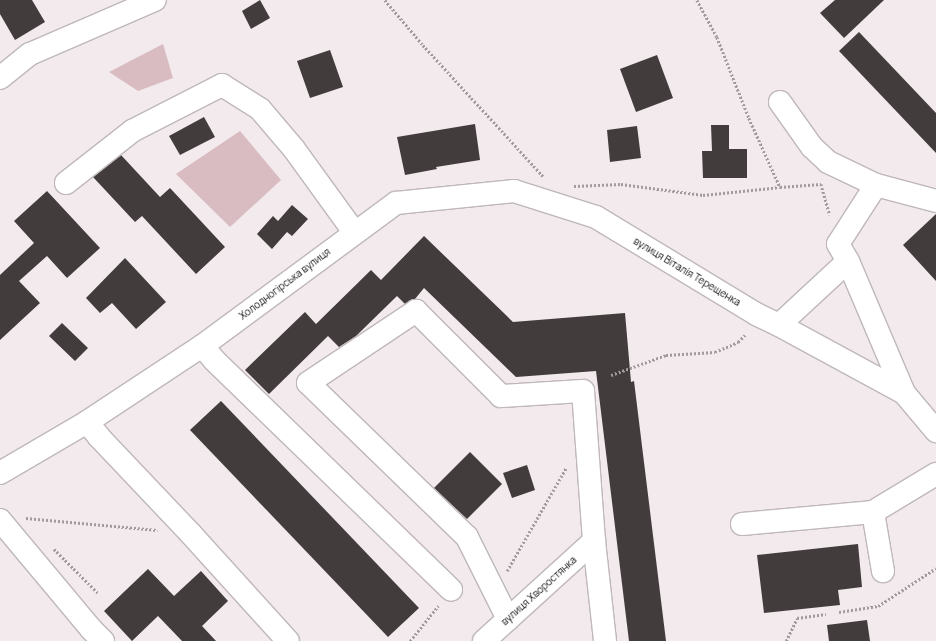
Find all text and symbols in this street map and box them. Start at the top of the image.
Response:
street label: вулиця Віталія Терещенка [631,235,743,309]
street label: Холодногірська вулиця [237,246,333,322]
street label: вулиця Хворостянка [499,554,579,628]

